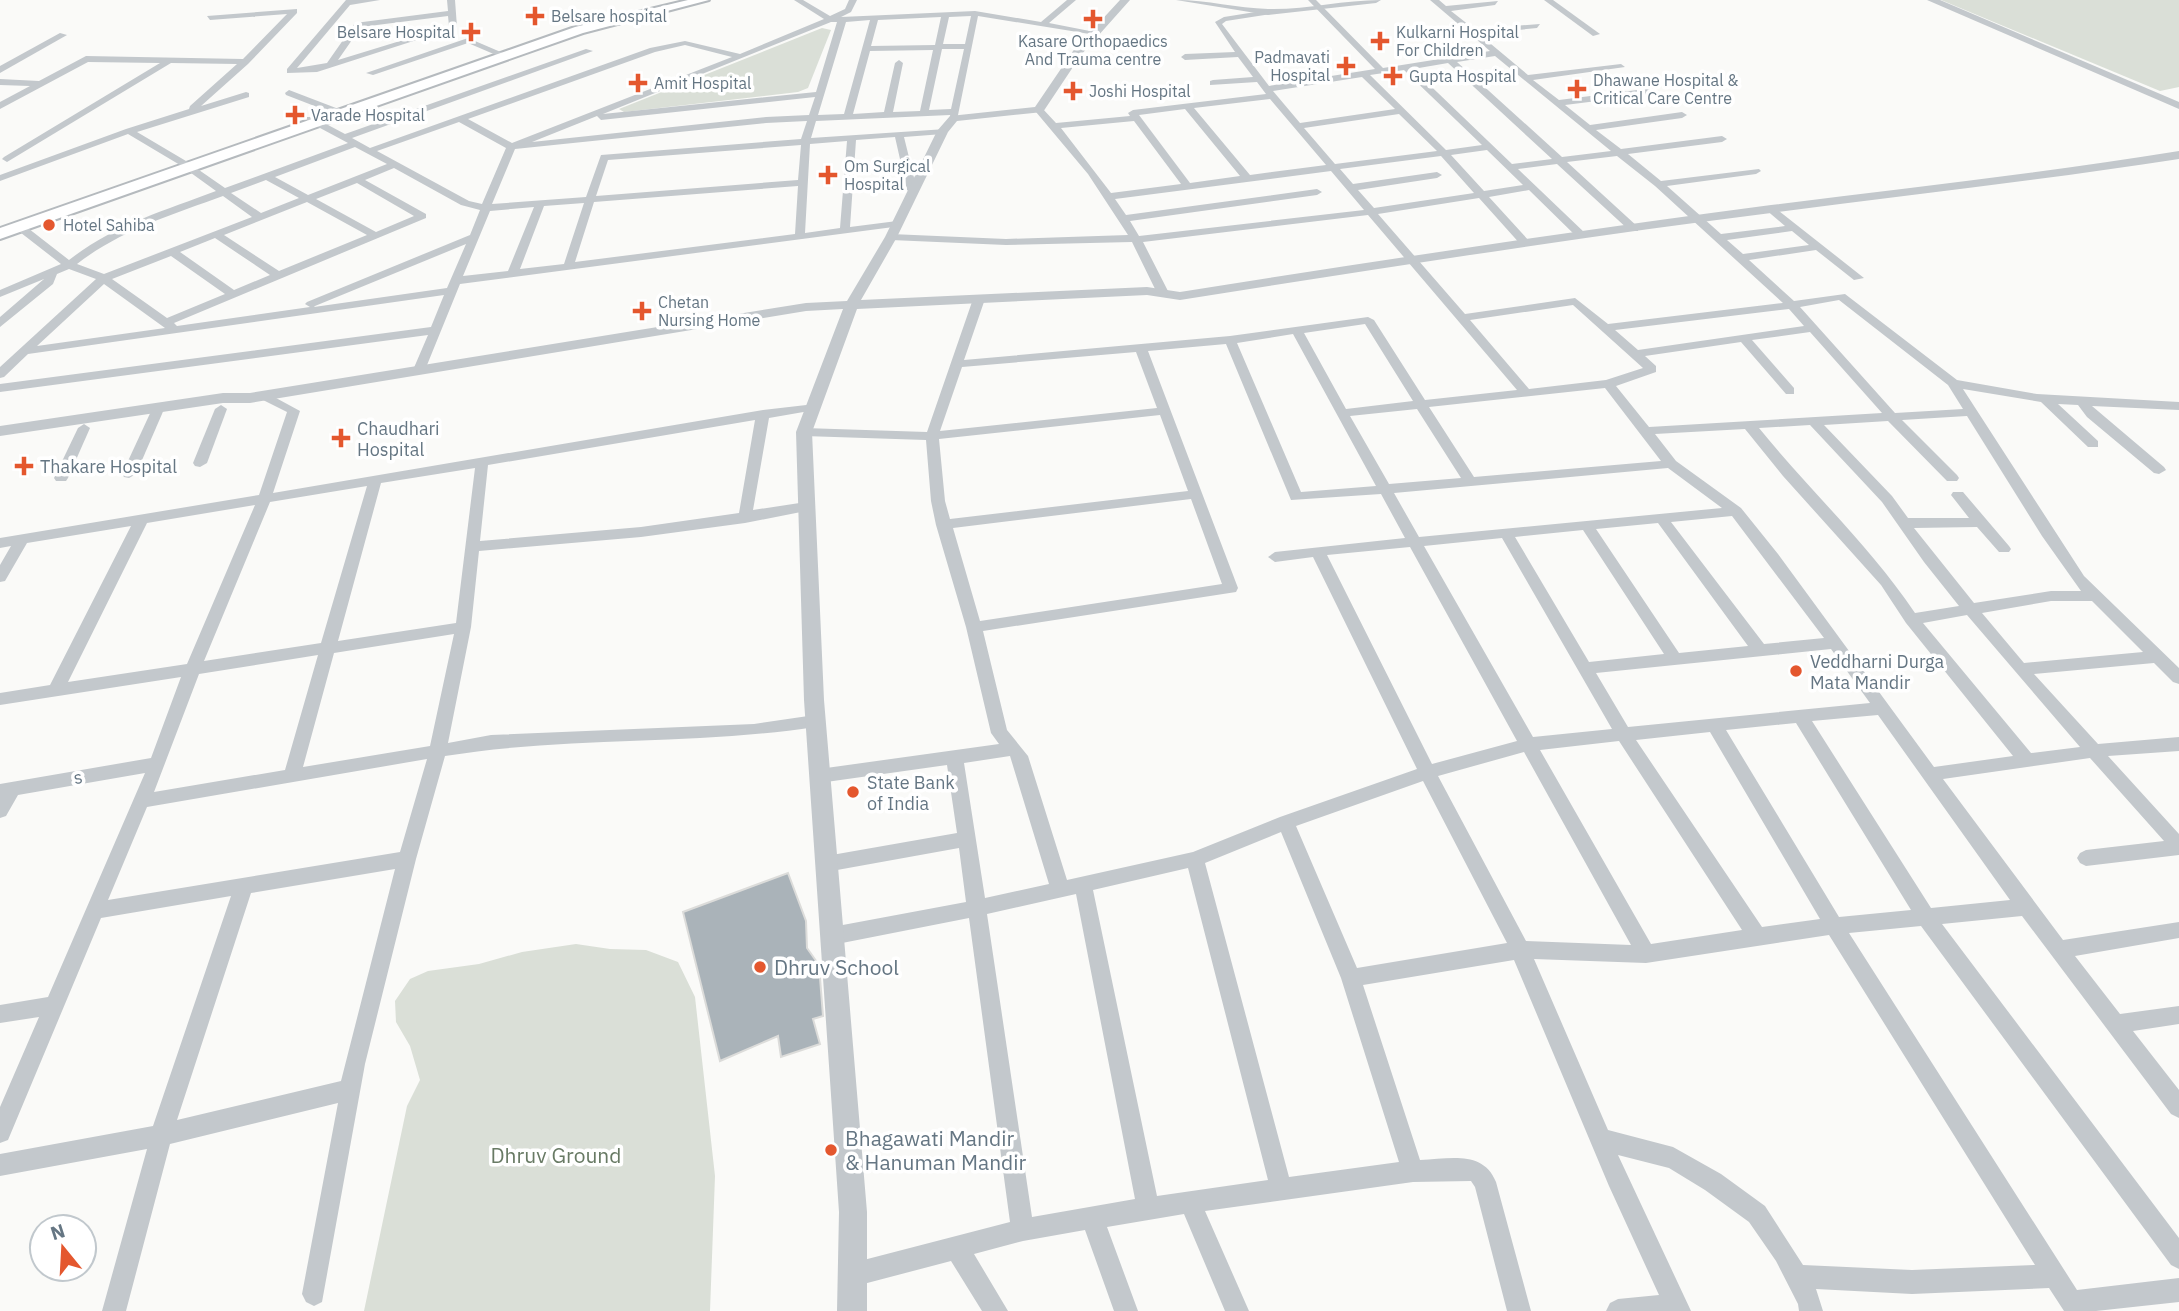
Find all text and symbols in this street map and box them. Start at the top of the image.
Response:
marker: Belsare hospital [525,6,545,26]
place label: Belsare hospital [551,6,667,26]
marker: Kasare Orthopaedics And Trauma centre [1083,9,1103,29]
place label: Belsare Hospital [337,22,455,42]
marker: Belsare Hospital [461,22,481,42]
place label: Kulkarni Hospital For Children [1396,22,1519,60]
place label: Kasare Orthopaedics And Trauma centre [1018,31,1168,69]
marker: Kulkarni Hospital For Children [1370,31,1390,51]
place label: Padmavati Hospital [1254,47,1330,85]
marker: Padmavati Hospital [1336,56,1356,76]
marker: Gupta Hospital [1383,66,1403,86]
place label: Gupta Hospital [1409,66,1516,86]
place label: Dhawane Hospital & Critical Care Centre [1593,70,1738,108]
marker: Amit Hospital [628,73,648,93]
place label: Amit Hospital [654,73,751,93]
marker: Dhawane Hospital & Critical Care Centre [1567,79,1587,99]
marker: Joshi Hospital [1063,81,1083,101]
place label: Joshi Hospital [1089,81,1191,101]
marker: Varade Hospital [285,105,305,125]
place label: Varade Hospital [311,105,425,125]
place label: Om Surgical Hospital [844,156,930,194]
marker: Om Surgical Hospital [818,165,838,185]
place label: Hotel Sahiba [63,215,155,235]
marker: Hotel Sahiba [41,217,57,233]
place label: Chetan Nursing Home [658,292,761,330]
marker: Chetan Nursing Home [632,301,652,321]
place label: Chaudhari Hospital [357,417,440,461]
marker: Chaudhari Hospital [331,428,351,448]
place label: Thakare Hospital [40,455,177,478]
marker: Thakare Hospital [14,456,34,476]
place label: Veddharni Durga Mata Mandir [1810,650,1945,694]
marker: Veddharni Durga Mata Mandir [1788,663,1804,679]
street label: s [72,765,84,789]
place label: State Bank of India [867,771,955,815]
marker: State Bank of India [845,784,861,800]
place label: Dhruv School [774,953,899,981]
marker: Dhruv School [752,959,768,975]
place label: Bhagawati Mandir & Hanuman Mandir [845,1124,1027,1176]
park label: Dhruv Ground [491,1141,621,1169]
marker: Bhagawati Mandir & Hanuman Mandir [823,1142,839,1158]
north arrow [28,1213,98,1283]
text: N [47,1218,68,1245]

